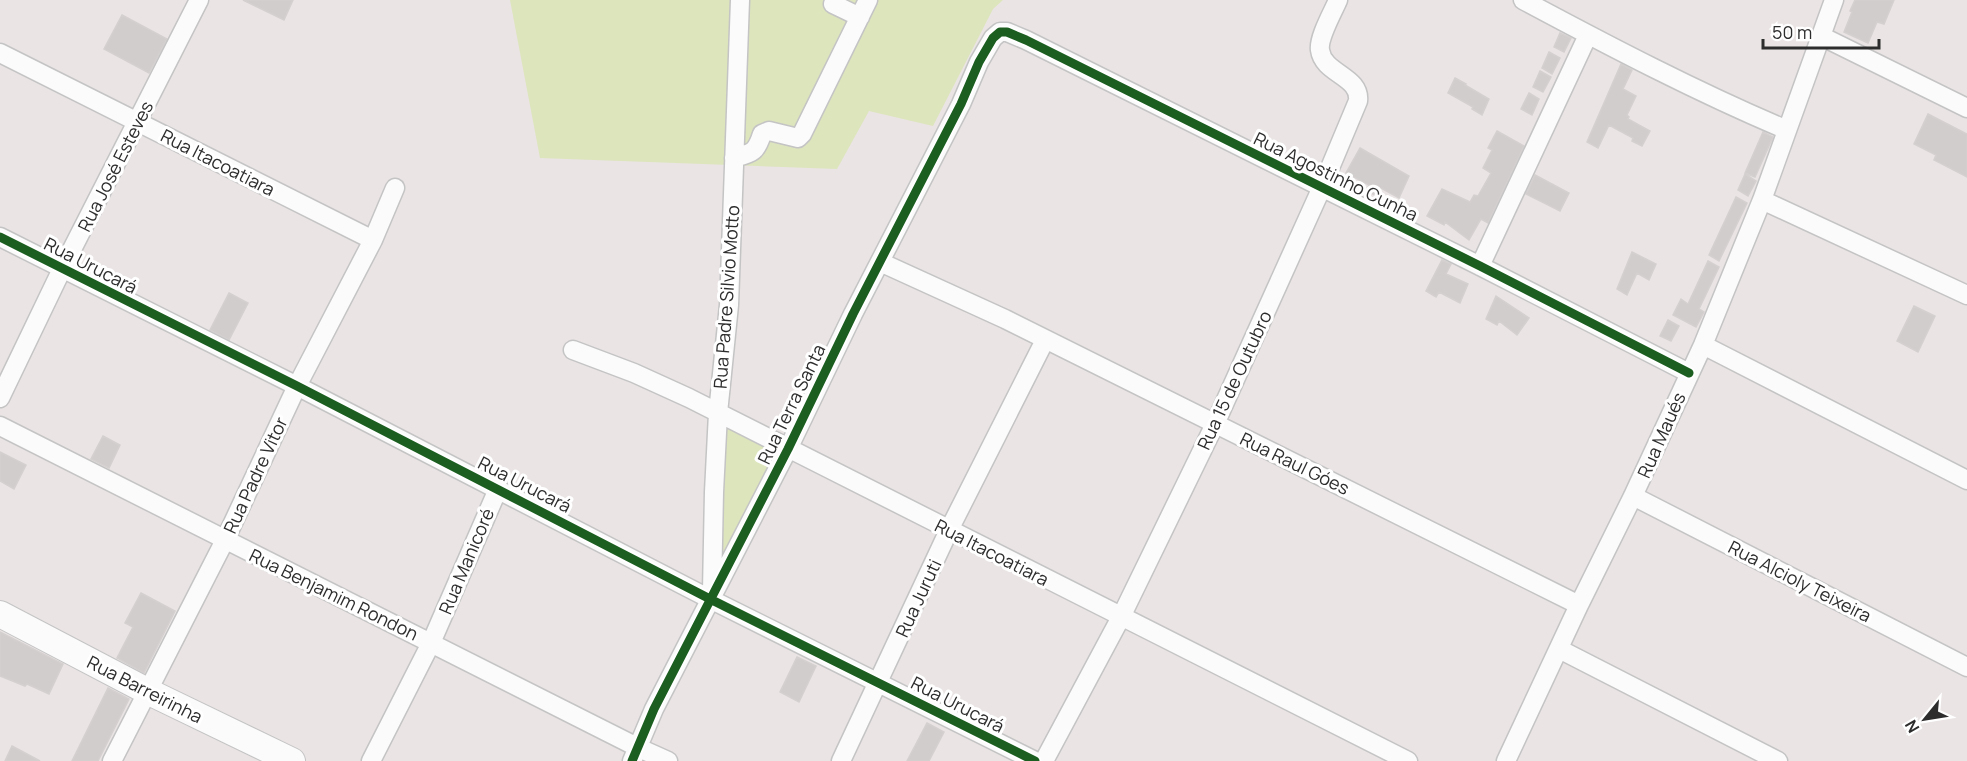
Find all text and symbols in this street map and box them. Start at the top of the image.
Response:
scale bar [1763,12,1878,50]
text: 50 m [1772,20,1812,44]
street label: Rua José Esteves [72,97,158,235]
street label: Rua Itacoatiara [157,123,279,201]
street label: Rua Agostinho Cunha [1250,126,1422,226]
street label: Rua Padre Silvio Motto [708,204,744,390]
street label: Rua Urucará [40,231,142,299]
street label: Rua 15 de Outubro [1191,307,1277,453]
street label: Rua Terra Santa [752,340,830,468]
street label: Rua Maués [1631,388,1691,482]
street label: Rua Padre Vitor [218,412,293,537]
street label: Rua Raul Góes [1236,426,1354,500]
street label: Rua Urucará [474,450,576,518]
street label: Rua Manicoré [433,504,499,618]
street label: Rua Itacoatiara [931,513,1053,591]
street label: Rua Alcioly Teixeira [1725,535,1875,627]
street label: Rua Benjamim Rondon [246,543,422,645]
street label: Rua Juruti [890,555,946,641]
street label: Rua Barreirinha [83,650,207,728]
street label: Rua Urucará [907,670,1009,738]
north arrow [1895,689,1955,749]
text: N [1900,716,1924,737]

